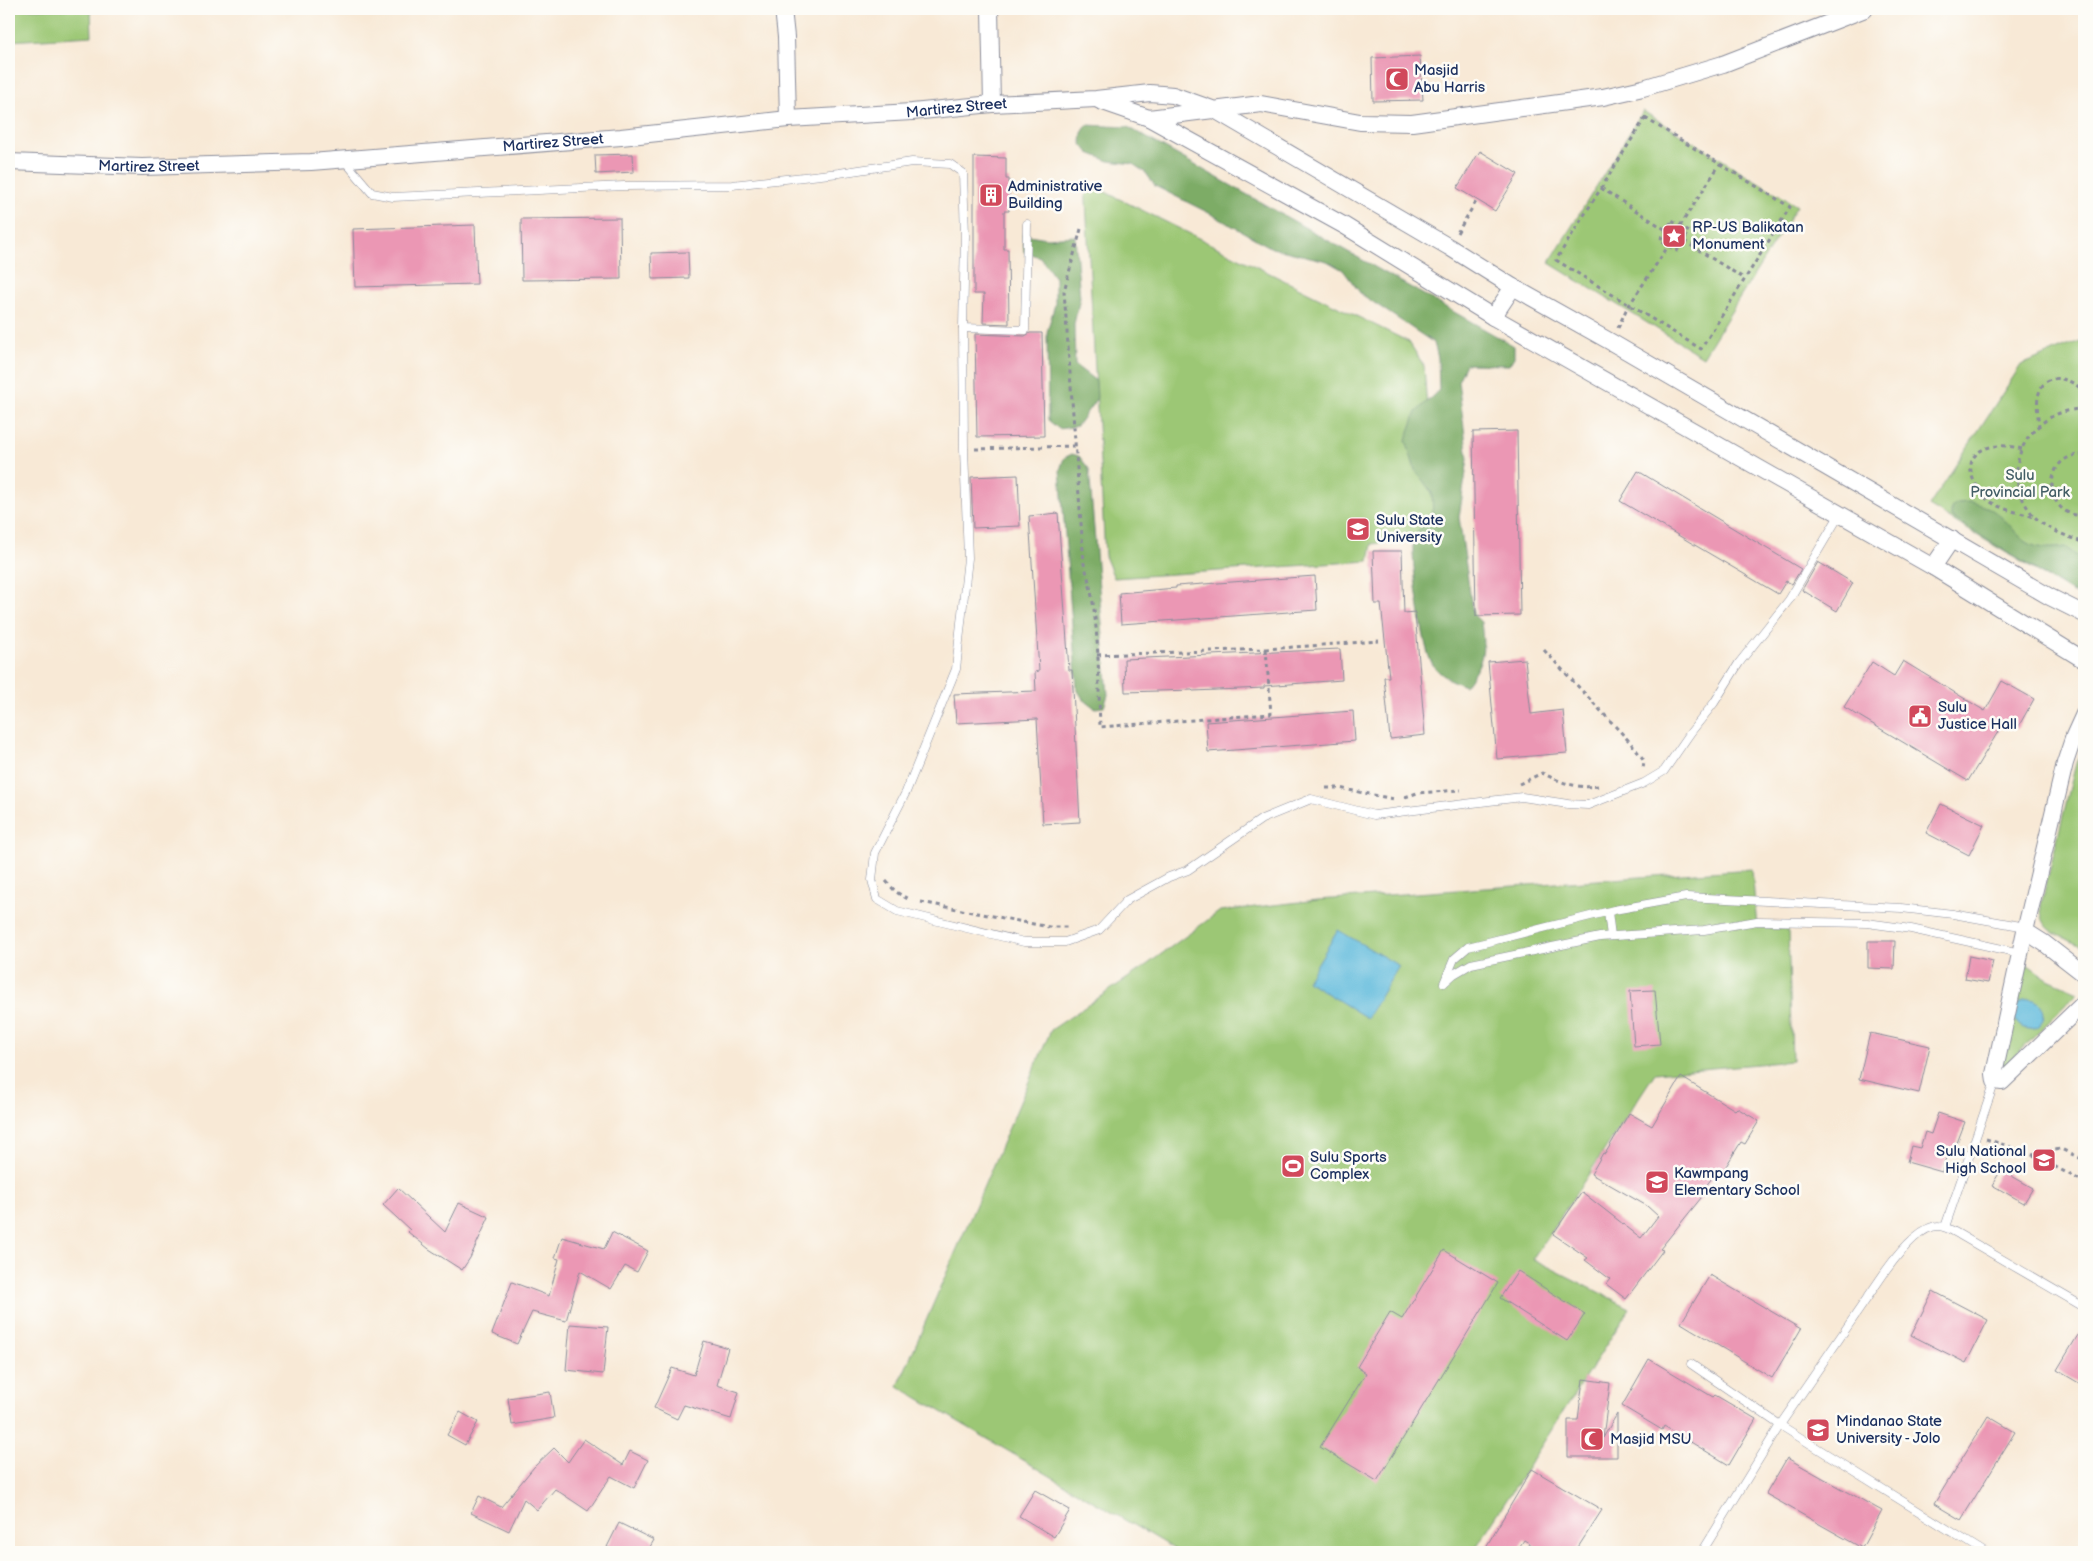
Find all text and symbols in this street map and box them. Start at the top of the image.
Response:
place label: Masjid Abu Harris [1414,61,1486,97]
mosque icon: Masjid Abu Harris [1384,66,1410,92]
street label: Martirez Street [905,94,1008,122]
street label: Martirez Street [502,129,605,156]
street label: Martirez Street [98,156,200,177]
place label: Administrative Building [1008,177,1103,213]
building icon: Administrative Building [978,182,1004,208]
place label: RP-US Balikatan Monument [1692,218,1804,254]
place icon: RP-US Balikatan Monument [1661,223,1687,249]
park label: Sulu Provincial Park [1970,466,2070,502]
place label: Sulu State University [1376,511,1444,547]
school or university icon: Sulu State University [1345,516,1371,542]
place label: Sulu Justice Hall [1938,698,2017,734]
public building icon: Sulu Justice Hall [1907,703,1933,729]
place label: Sulu National High School [1936,1142,2026,1178]
school or university icon: Sulu National High School [2031,1147,2057,1173]
place label: Sulu Sports Complex [1310,1148,1387,1184]
sports icon: Sulu Sports Complex [1280,1153,1306,1179]
place label: Kawmpang Elementary School [1674,1164,1800,1200]
school or university icon: Kawmpang Elementary School [1644,1169,1670,1195]
place label: Mindanao State University - Jolo [1836,1412,1942,1448]
school or university icon: Mindanao State University - Jolo [1805,1417,1831,1443]
mosque icon: Masjid MSU [1579,1426,1605,1452]
place label: Masjid MSU [1610,1430,1692,1449]

